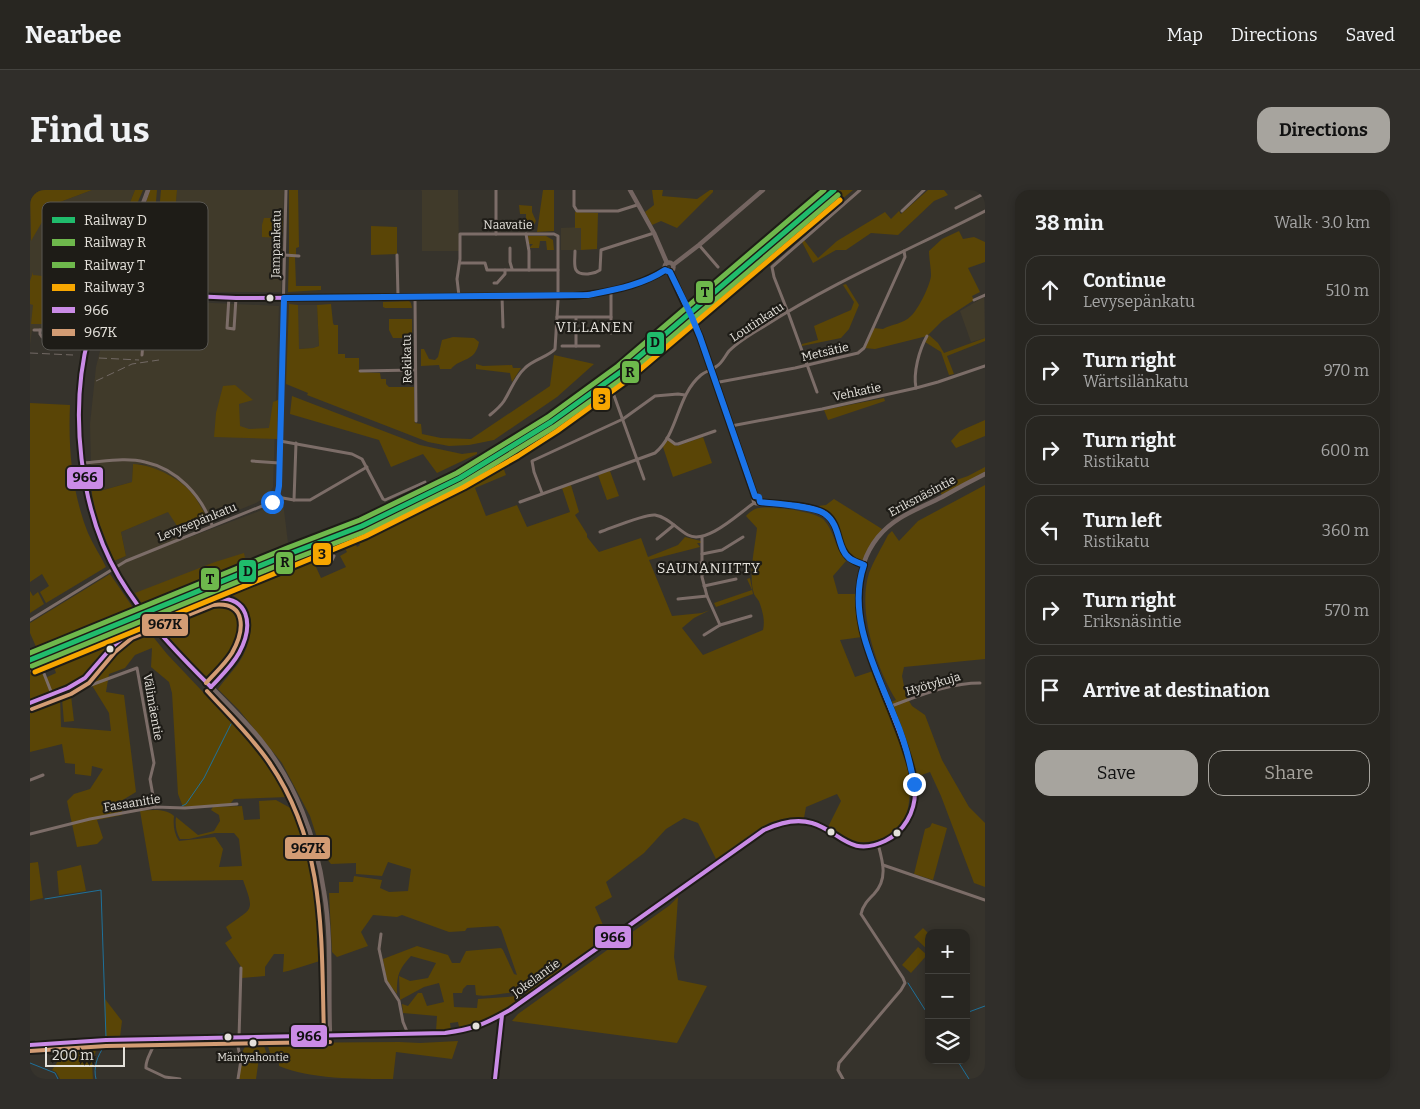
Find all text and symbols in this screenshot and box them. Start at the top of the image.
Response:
text: Nearbee [25,21,121,49]
text: Map [1167,24,1203,46]
text: Directions [1231,24,1318,46]
text: Saved [1346,24,1395,46]
button: Directions [1257,107,1390,153]
text: Find us [30,109,150,151]
legend [42,202,208,350]
street label: Jampankatu [268,209,284,279]
text: 38 min [1035,210,1104,236]
text: Railway D [84,212,147,229]
text: Walk · 3.0 km [1274,213,1370,232]
street label: Naavatie [483,218,533,232]
text: Railway R [84,234,146,251]
text: Railway T [84,257,145,274]
text: Continue [1083,269,1166,292]
icon: ahead [1036,276,1064,304]
text: Railway 3 [84,279,145,296]
line badge: T [695,280,714,304]
text: 510 m [1325,281,1369,300]
text: T [701,284,710,301]
text: Levysepänkatu [1083,292,1195,311]
unlabelled marker [265,293,275,303]
street label: Loutinkatu [728,299,787,345]
text: 966 [84,302,109,319]
district label: VILLANEN [556,319,634,336]
text: 967K [84,324,117,341]
line badge: D [646,331,665,355]
street label: Rekikatu [400,334,414,384]
text: D [650,334,660,351]
street label: Metsätie [800,340,850,364]
text: Turn right [1083,349,1176,372]
icon: right [1036,356,1064,384]
line badge: R [621,360,640,384]
text: 970 m [1323,361,1369,380]
text: R [625,364,635,381]
text: Wärtsilänkatu [1083,372,1188,391]
street label: Vehkatie [832,380,882,404]
line badge: 3 [592,387,611,411]
text: 3 [598,391,606,408]
text: Turn right [1083,429,1176,452]
icon: right [1036,436,1064,464]
text: 600 m [1321,441,1369,460]
text: Ristikatu [1083,452,1149,471]
line badge: 966 [66,466,104,490]
text: 966 [73,469,97,486]
street label: Eriksnäsintie [886,472,958,520]
route start [261,491,284,514]
street label: Levysepänkatu [155,500,239,544]
text: Turn left [1083,509,1162,532]
icon: left [1036,516,1064,544]
text: 360 m [1322,521,1369,540]
text: Ristikatu [1083,532,1149,551]
line badge: 3 [312,542,332,566]
text: 3 [318,546,326,563]
line badge: R [275,551,294,575]
text: R [280,554,290,571]
line badge: D [238,559,257,583]
district label: SAUNANIITTY [657,560,761,577]
text: D [243,563,253,580]
line badge: T [200,567,220,591]
text: T [206,571,215,588]
text: Turn right [1083,589,1176,612]
icon: right [1036,596,1064,624]
text: 570 m [1324,601,1369,620]
text: Eriksnäsintie [1083,612,1181,631]
line badge: 967K [141,613,189,637]
text: 967K [148,616,182,633]
unlabelled marker [105,644,115,654]
street label: Hyötykuja [904,669,963,699]
street label: Välimäentie [140,673,166,741]
icon: arrive [1036,676,1064,704]
text: Arrive at destination [1083,679,1270,702]
button: Save [1035,750,1198,796]
button: Share [1208,750,1370,796]
route end [903,773,926,796]
street label: Fasaanitie [103,792,161,814]
unlabelled marker [826,827,836,837]
unlabelled marker [892,828,902,838]
line badge: 967K [284,836,331,860]
text: 967K [291,840,325,857]
line badge: 966 [594,925,632,949]
text: 966 [601,929,625,946]
map controls [925,929,970,1064]
button: + [925,929,970,974]
street label: Jokelantie [509,956,563,1001]
button: − [925,974,970,1019]
button: layers [925,1019,970,1064]
unlabelled marker [471,1021,481,1031]
line badge: 966 [290,1024,328,1048]
text: 966 [297,1028,321,1045]
unlabelled marker [223,1032,233,1042]
marker: Mäntyahontie [248,1038,258,1048]
scale bar [45,1044,125,1067]
text: 200 m [52,1047,94,1064]
place label: Mäntyahontie [217,1051,289,1064]

